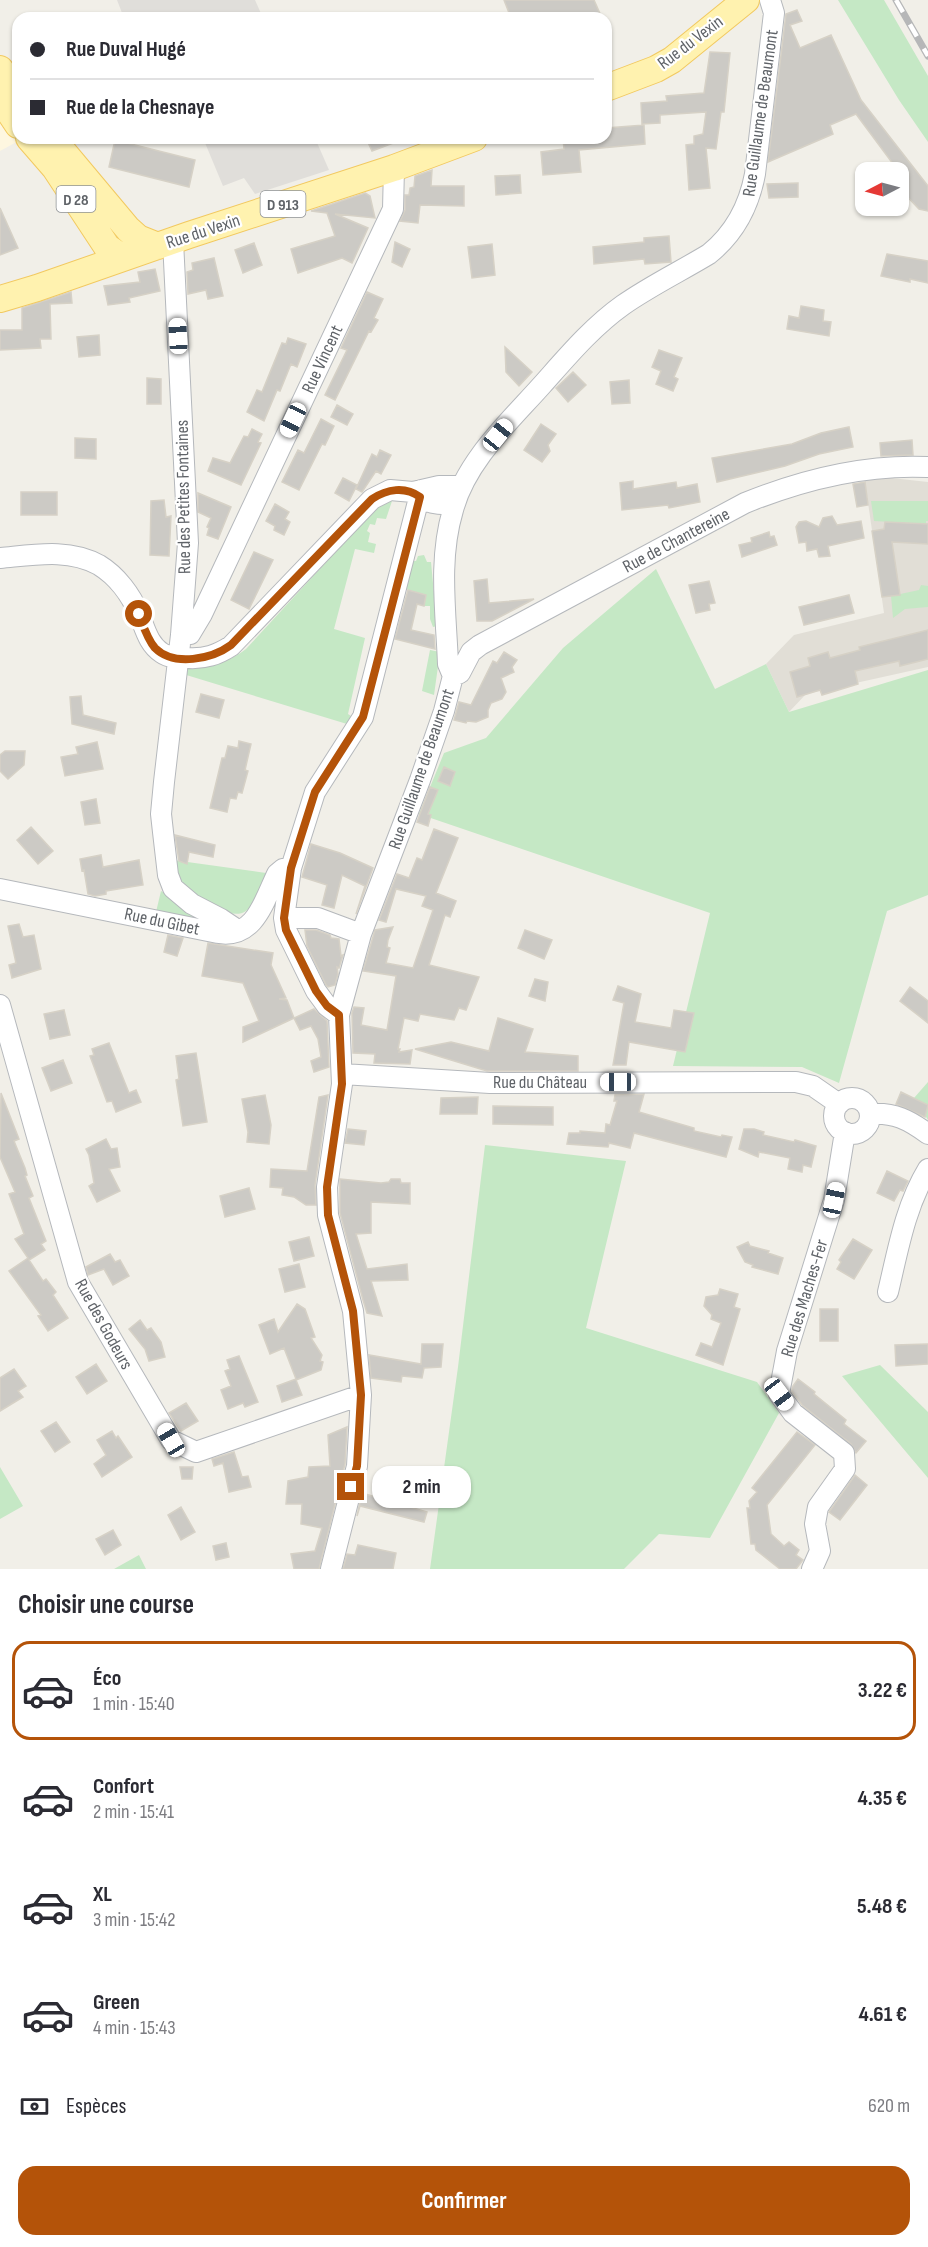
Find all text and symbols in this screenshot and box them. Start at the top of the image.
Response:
street label: Rue du Vexin [654,11,727,74]
street label: Rue Guillaume de Beaumont [738,28,783,198]
text: Rue Duval Hugé [66,36,186,63]
text: Rue de la Chesnaye [66,94,214,121]
north arrow [855,162,909,216]
map controls [855,162,909,216]
road number: D 28 [56,186,96,212]
road number: D 913 [260,191,306,217]
street label: Rue du Vexin [164,210,243,253]
car [168,318,188,354]
street label: Rue Vincent [298,321,348,397]
car [277,400,309,440]
car [480,415,516,455]
street label: Rue des Petites Fontaines [172,420,195,574]
street label: Rue de Chantereine [619,504,733,577]
route start [125,600,152,627]
street label: Rue Guillaume de Beaumont [384,686,459,852]
street label: Rue du Gibet [122,903,202,940]
street label: Rue du Château [493,1072,587,1093]
car [600,1073,636,1091]
car [821,1181,847,1219]
street label: Rue des Maches-Fer [777,1237,832,1359]
street label: Rue des Godeurs [70,1275,137,1373]
car [761,1374,797,1414]
car [154,1420,188,1460]
callout: 2 min [372,1466,471,1508]
route end [337,1473,364,1500]
text: 2 min [402,1475,441,1499]
text: Choisir une course [18,1589,194,1621]
icon: car [21,1664,75,1718]
text: Éco [93,1665,121,1692]
text: 3.22 € [858,1677,907,1704]
text: 1 min · 15:40 [93,1692,175,1716]
icon: car [21,1772,75,1826]
text: Confort [93,1773,154,1800]
text: 4.35 € [858,1785,907,1812]
text: 2 min · 15:41 [93,1800,174,1824]
icon: car [21,1880,75,1934]
text: XL [93,1881,112,1908]
text: 5.48 € [857,1893,907,1920]
text: 3 min · 15:42 [93,1908,176,1932]
icon: car [21,1988,75,2042]
text: Green [93,1989,140,2016]
text: 4.61 € [859,2001,907,2028]
text: 4 min · 15:43 [93,2016,176,2040]
icon: cash [18,2090,51,2123]
text: Espèces [66,2093,126,2120]
text: 620 m [868,2094,910,2118]
button: Confirmer [18,2166,910,2235]

